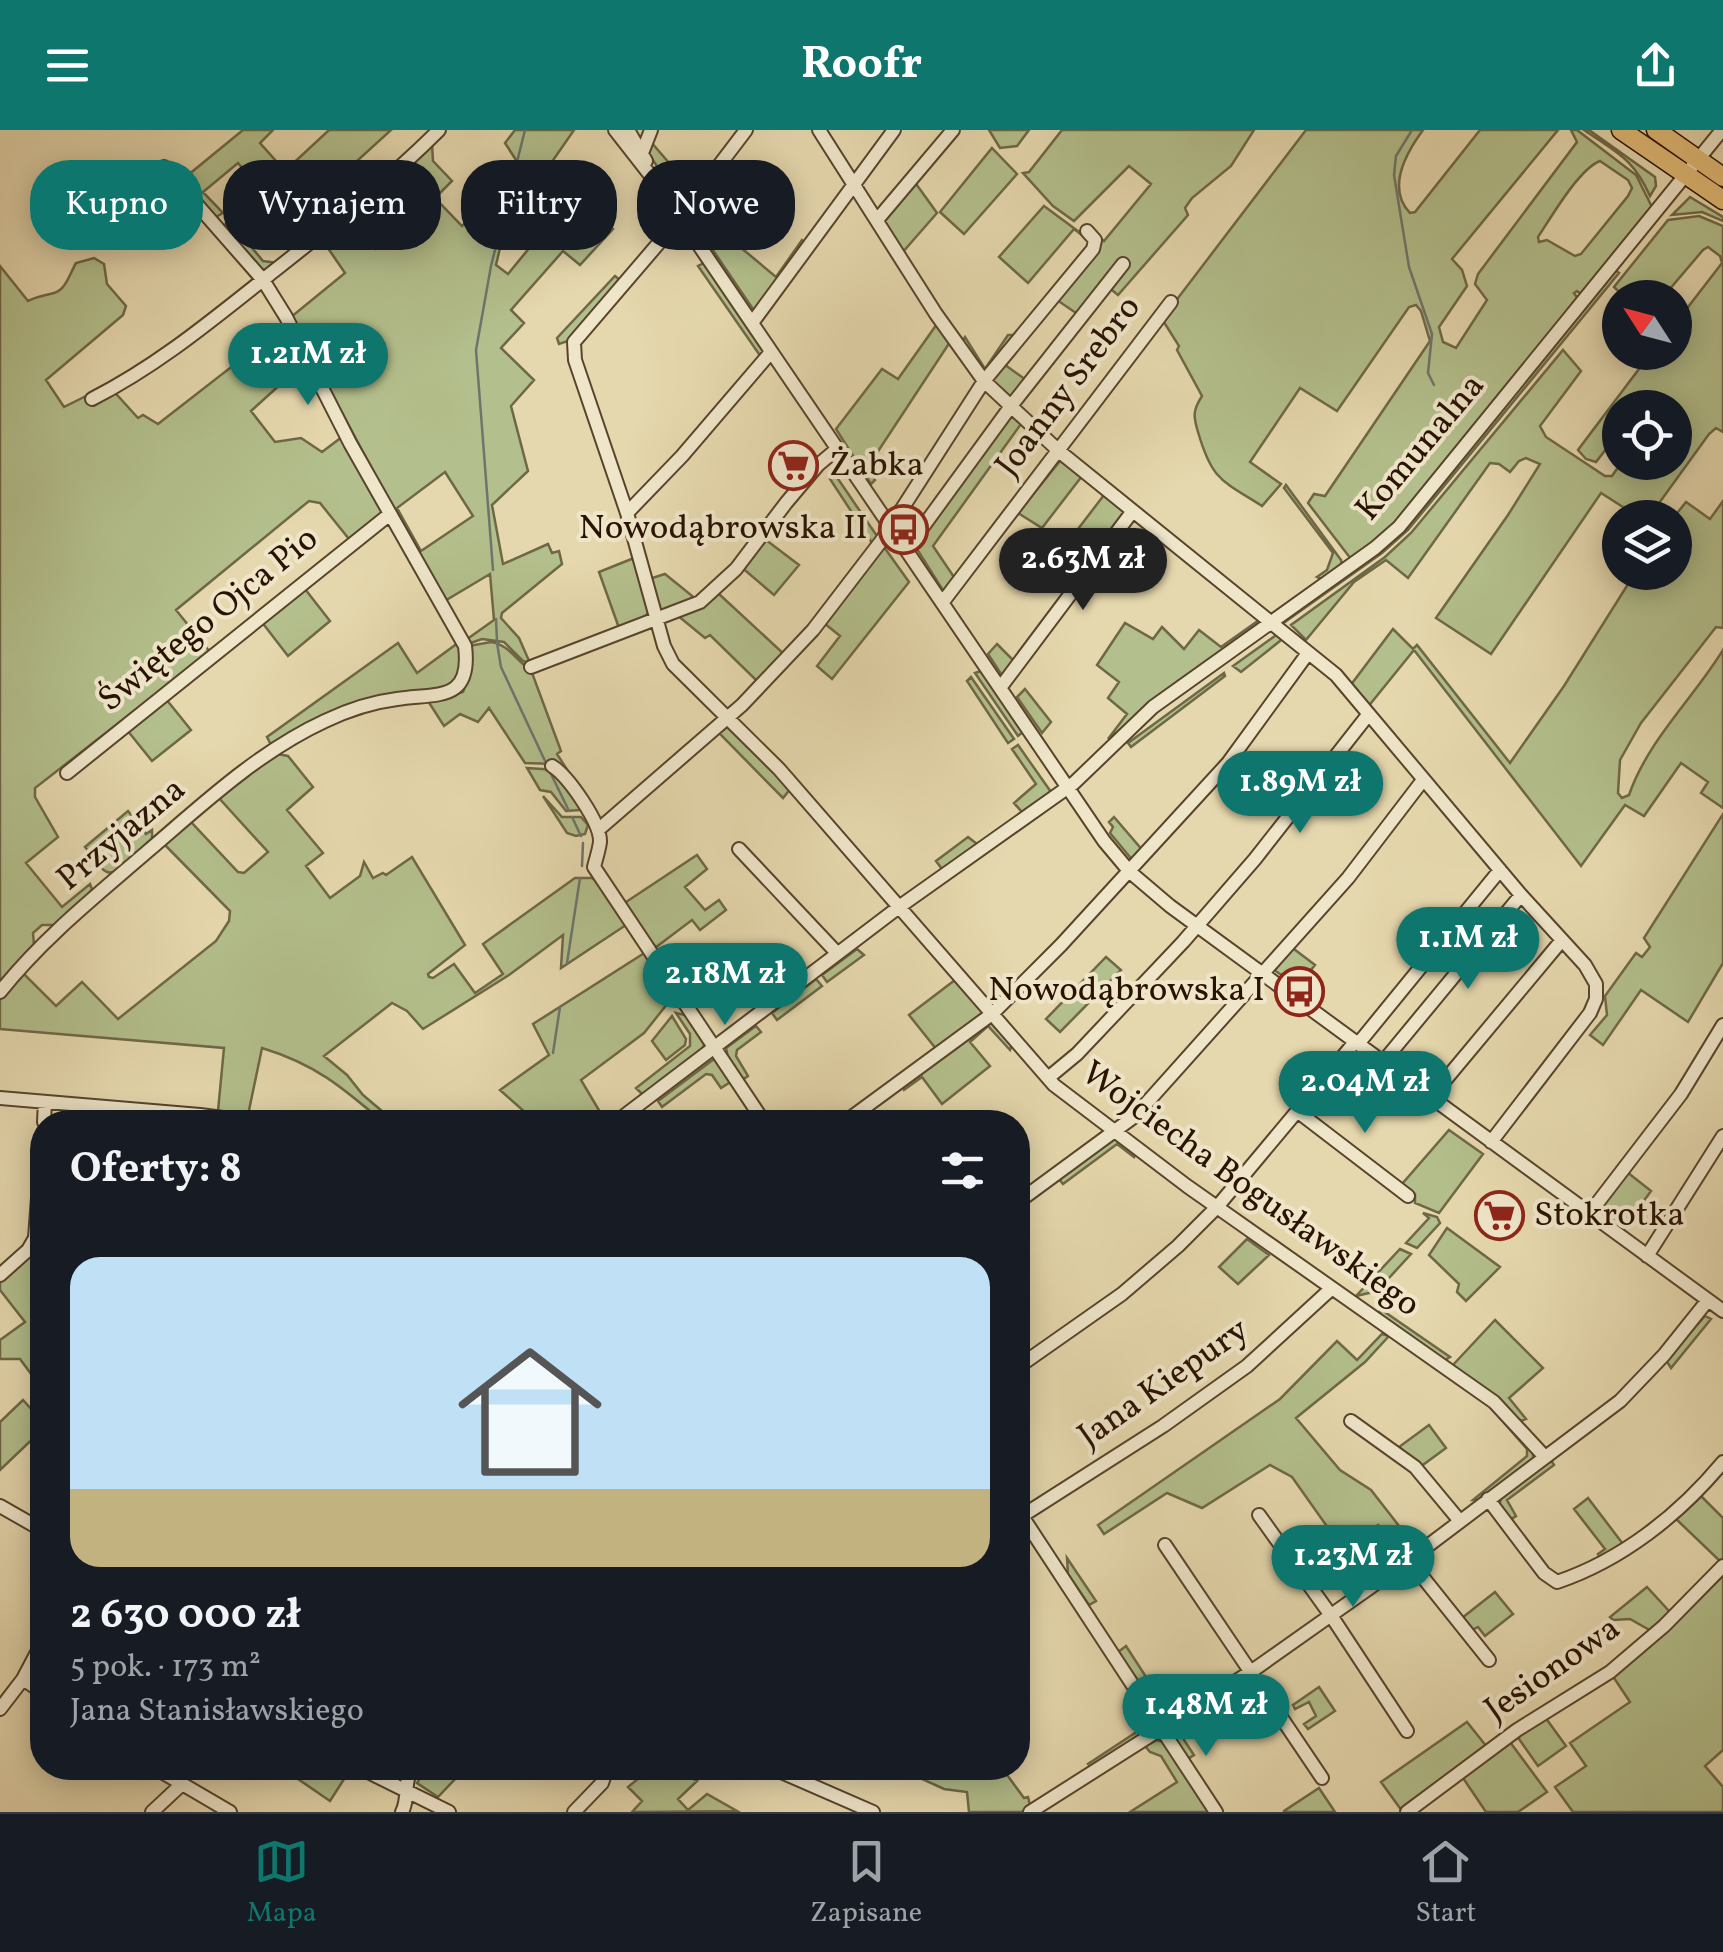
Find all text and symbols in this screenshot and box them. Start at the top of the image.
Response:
text: Roofr [801,34,922,97]
icon: menu [40,38,95,93]
icon: share [1628,38,1683,93]
chip: Kupno [30,160,203,250]
chip: Wynajem [223,160,441,250]
chip: Filtry [461,160,617,250]
chip: Nowe [637,160,795,250]
north arrow [1602,280,1692,370]
map controls [1602,280,1692,590]
street label: Joanny Srebro [985,286,1153,488]
pin: 1.21M zł [205,323,411,408]
text: 1.21M zł [250,333,366,377]
street label: Komunalna [1345,364,1497,532]
button: locate [1602,390,1692,480]
supermarket icon: Żabka [768,440,820,492]
place label: Żabka [829,442,924,490]
button: layers [1602,500,1692,590]
bus stop icon: Nowodąbrowska II [877,503,929,555]
place label: Nowodąbrowska II [579,505,868,553]
street label: Świętego Ojca Pio [89,516,329,724]
pin: 2.63M zł [980,528,1186,613]
text: 2.63M zł [1021,538,1145,582]
pin: 1.89M zł [1197,751,1403,836]
text: 1.89M zł [1239,761,1361,805]
street label: Przyjazna [47,767,197,903]
pin: 1.1M zł [1376,907,1560,992]
text: 1.1M zł [1418,917,1518,961]
pin: 2.18M zł [622,943,828,1028]
text: 2.18M zł [665,953,785,997]
bus stop icon: Nowodąbrowska I [1274,965,1326,1017]
place label: Nowodąbrowska I [988,967,1265,1015]
street label: Wojciecha Bogusławskiego [1071,1051,1429,1329]
pin: 2.04M zł [1262,1051,1468,1136]
text: 2.04M zł [1301,1061,1429,1105]
text: Oferty: 8 [70,1141,242,1200]
icon: filters [935,1143,990,1198]
supermarket icon: Stokrotka [1473,1190,1525,1242]
place label: Stokrotka [1534,1192,1685,1240]
street label: Jana Kiepury [1069,1307,1259,1461]
icon: home [440,1322,620,1502]
pin: 1.23M zł [1250,1525,1456,1610]
text: 1.23M zł [1294,1535,1412,1579]
text: 2 630 000 zł [70,1587,301,1646]
street label: Jesionowa [1475,1606,1631,1734]
text: 5 pok. · 173 m² [70,1646,261,1690]
pin: 1.48M zł [1103,1674,1309,1759]
text: 1.48M zł [1145,1684,1268,1728]
text: Jana Stanisławskiego [70,1690,364,1734]
tab: Mapa [247,1834,317,1933]
tab: Zapisane [810,1834,922,1933]
tab: Start [1416,1834,1476,1933]

